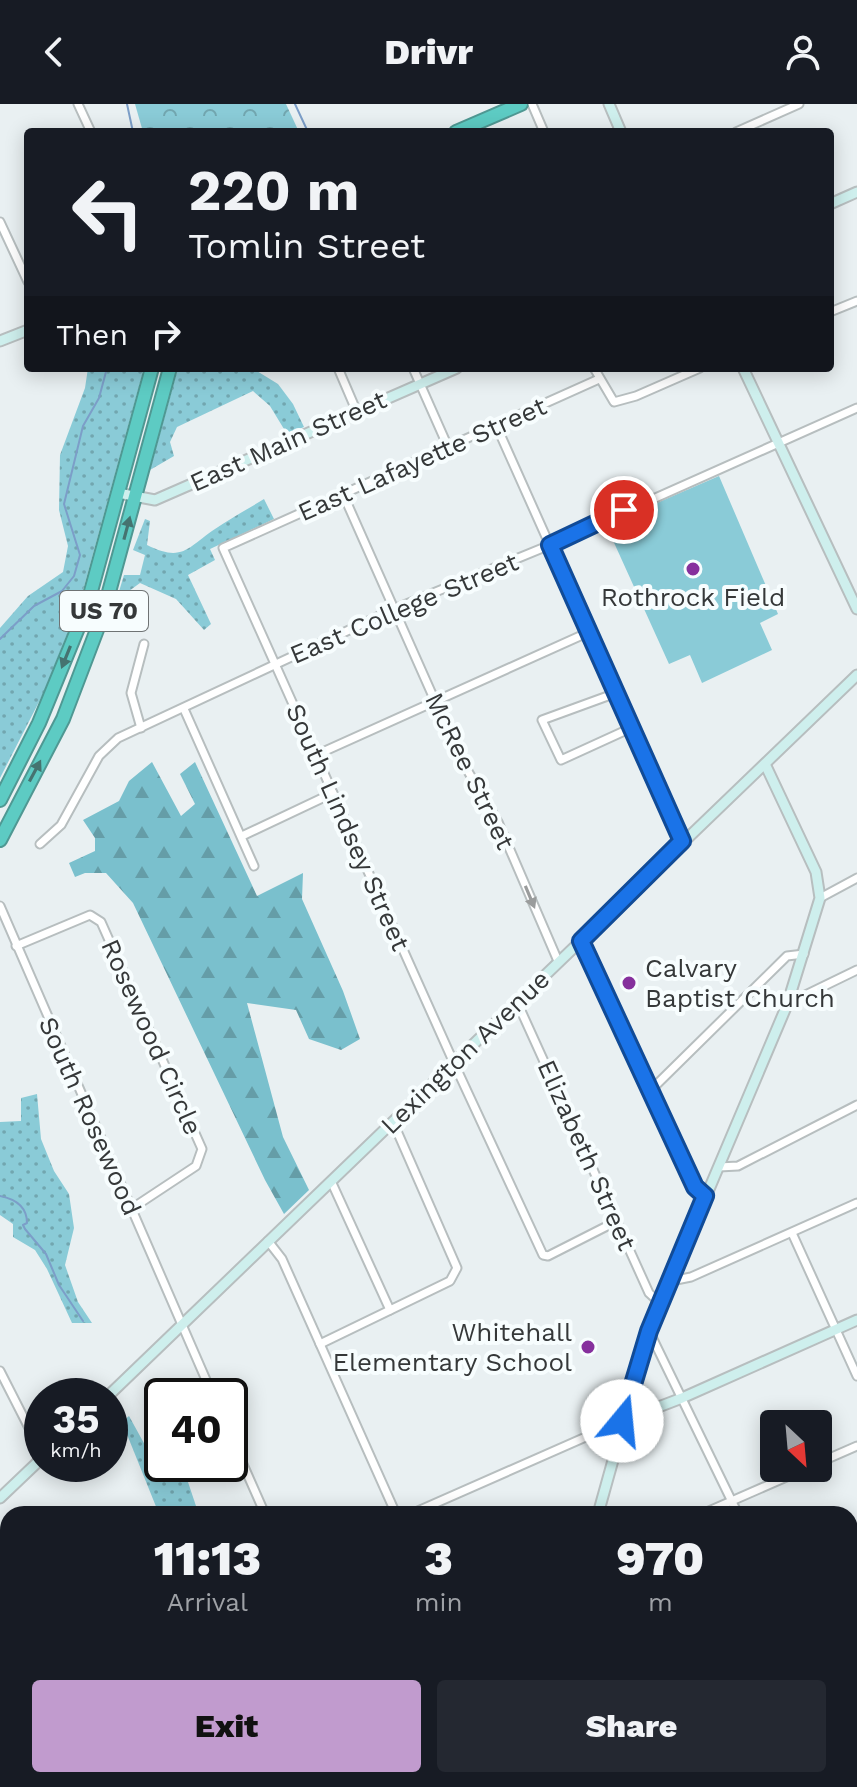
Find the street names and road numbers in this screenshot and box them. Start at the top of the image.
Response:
street label: East Main Street [185,384,391,498]
street label: East Lafayette Street [293,391,551,527]
street label: East College Street [285,546,523,670]
road number: US 70 [60,591,148,631]
street label: McRee Street [419,688,521,854]
street label: South Lindsey Street [280,699,416,955]
street label: Rosewood Circle [95,935,209,1139]
street label: Lexington Avenue [374,964,556,1140]
street label: South Rosewood [33,1012,147,1220]
street label: Elizabeth Street [532,1055,642,1255]

